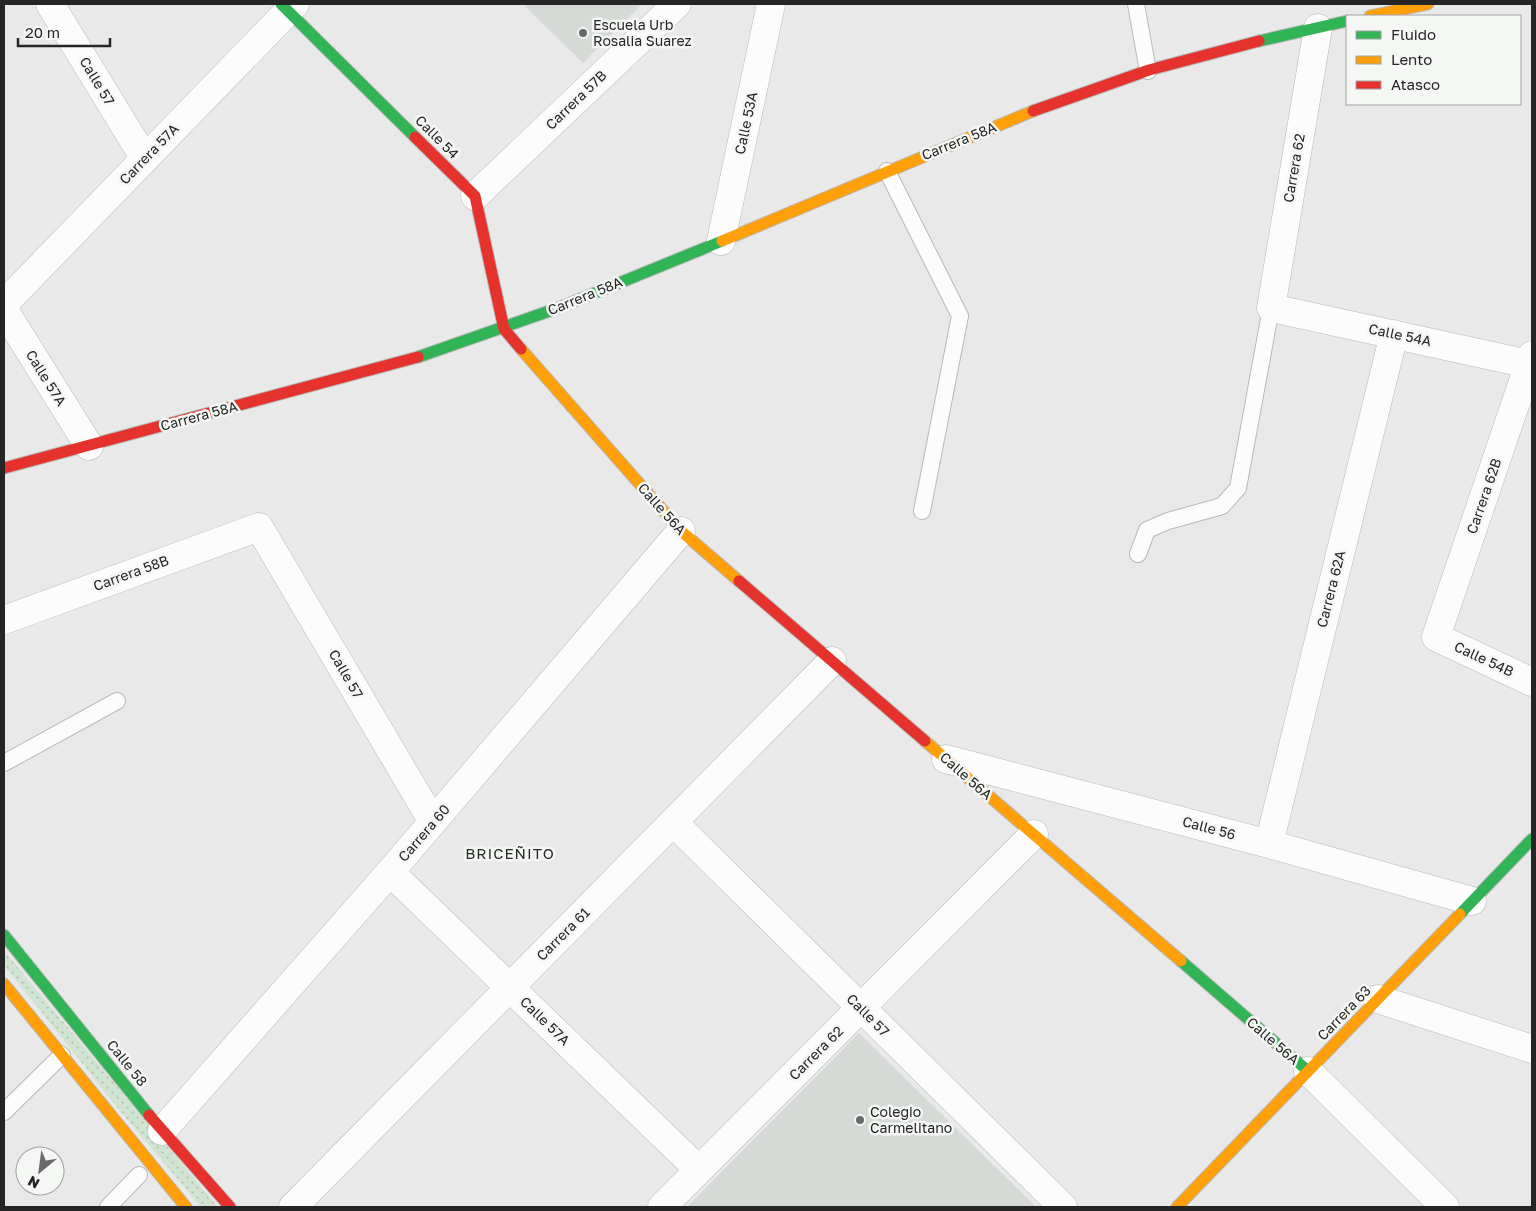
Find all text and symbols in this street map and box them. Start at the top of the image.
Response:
scale bar [18,15,110,47]
legend [1346,15,1521,105]
place label: Escuela Urb Rosalia Suarez [593,16,692,49]
text: 20 m [25,23,60,41]
text: Fluido [1391,25,1436,43]
marker: Escuela Urb Rosalia Suarez [577,27,589,39]
text: Lento [1391,50,1432,68]
street label: Calle 57 [76,53,118,108]
street label: Carrera 57B [542,66,610,133]
text: Atasco [1391,75,1440,93]
street label: Calle 53A [731,89,761,156]
street label: Calle 54 [412,111,463,162]
street label: Carrera 58A [919,118,999,163]
street label: Carrera 57A [115,119,182,188]
street label: Carrera 62 [1279,132,1308,204]
street label: Carrera 58A [545,273,625,318]
street label: Calle 54A [1367,320,1434,350]
street label: Calle 57A [23,347,71,409]
street label: Carrera 58A [158,397,240,434]
street label: Carrera 62B [1463,456,1504,536]
street label: Calle 56A [635,479,690,539]
street label: Carrera 62A [1313,548,1348,629]
street label: Carrera 58B [91,551,171,594]
street label: Calle 54B [1452,637,1517,680]
street label: Calle 57 [326,646,367,701]
street label: Calle 56A [937,748,996,803]
street label: Carrera 60 [394,801,453,865]
street label: Calle 56 [1181,812,1238,843]
district label: BRICEÑITO [465,844,555,862]
street label: Carrera 61 [532,903,593,964]
street label: Carrera 63 [1313,982,1374,1044]
street label: Calle 57 [843,990,893,1040]
street label: Calle 57A [517,993,574,1049]
street label: Calle 56A [1244,1013,1303,1068]
street label: Carrera 62 [785,1022,846,1083]
street label: Calle 58 [104,1036,151,1089]
place label: Colegio Carmelitano [870,1103,952,1136]
marker: Colegio Carmelitano [854,1114,866,1126]
north arrow [15,1146,65,1196]
text: N [25,1173,42,1193]

